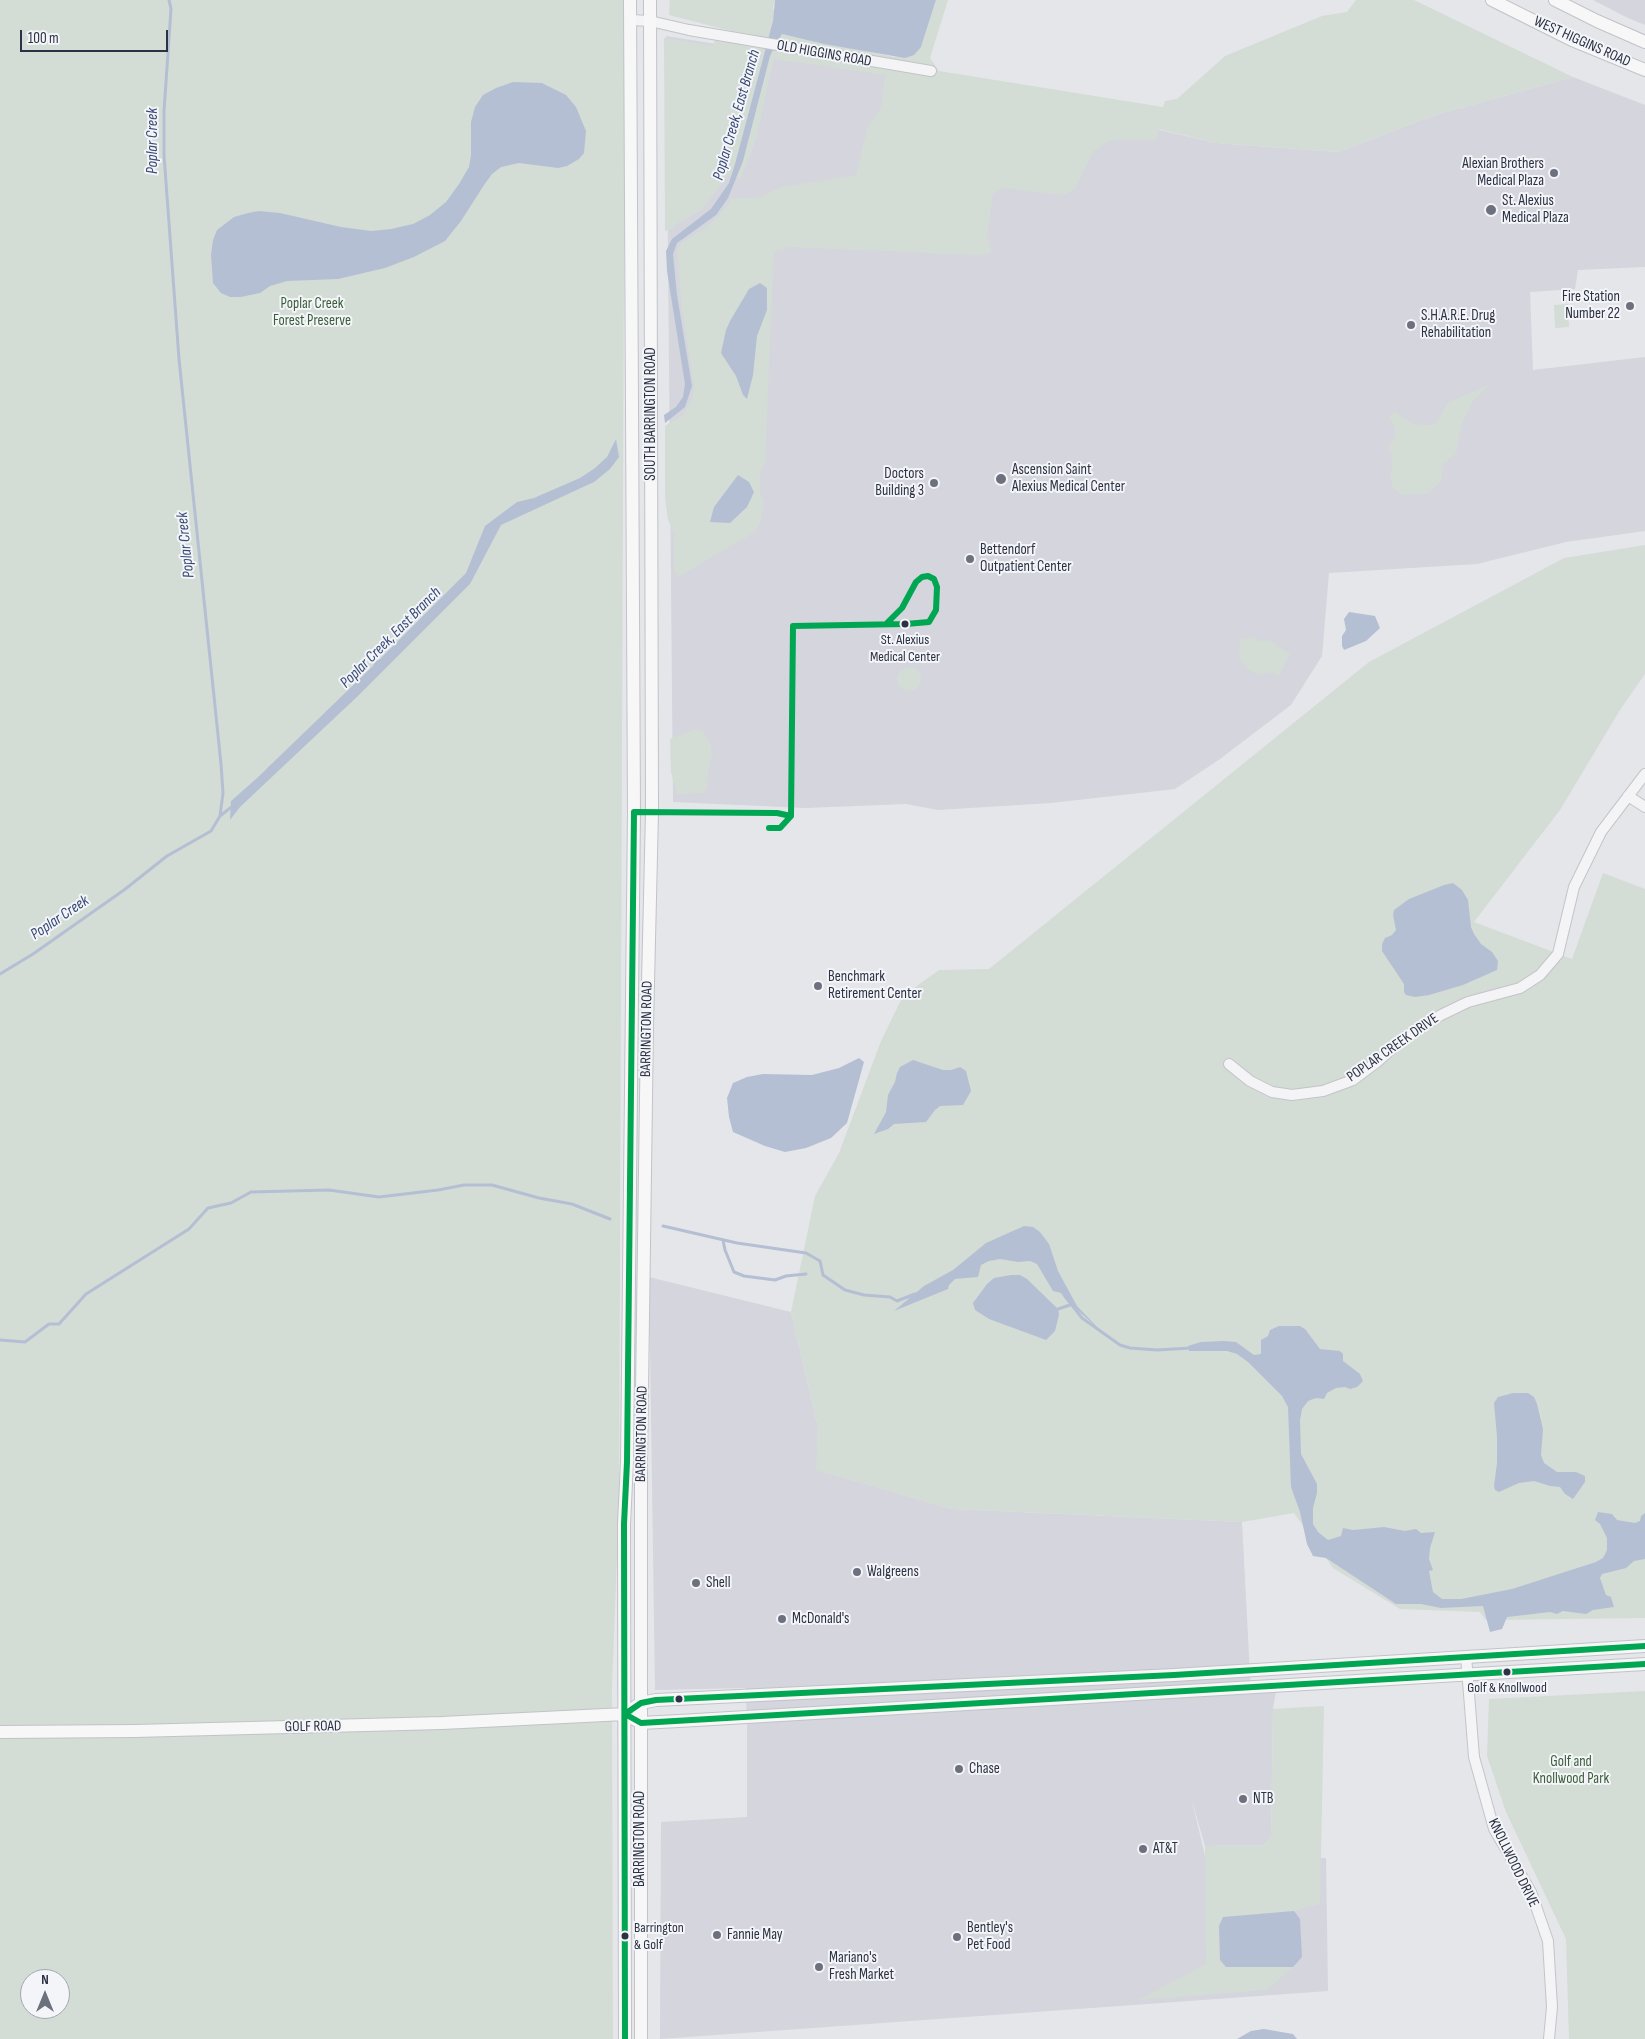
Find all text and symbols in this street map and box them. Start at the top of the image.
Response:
street label: WEST HIGGINS ROAD [1531,13,1633,71]
scale bar [22,20,170,52]
text: 100 m [28,29,59,48]
street label: OLD HIGGINS ROAD [775,37,873,71]
water label: Poplar Creek, East Branch [709,47,765,183]
water label: Poplar Creek [143,108,163,174]
place label: Alexian Brothers Medical Plaza [1462,155,1544,190]
marker: Alexian Brothers Medical Plaza [1548,167,1560,179]
place label: St. Alexius Medical Plaza [1502,192,1569,227]
marker: St. Alexius Medical Plaza [1484,203,1498,217]
place label: Fire Station Number 22 [1562,288,1620,323]
park label: Poplar Creek Forest Preserve [273,295,351,330]
marker: Fire Station Number 22 [1624,300,1636,312]
place label: S.H.A.R.E. Drug Rehabilitation [1421,307,1495,342]
marker: S.H.A.R.E. Drug Rehabilitation [1405,319,1417,331]
street label: SOUTH BARRINGTON ROAD [642,347,660,481]
place label: Ascension Saint Alexius Medical Center [1012,461,1125,496]
place label: Doctors Building 3 [875,465,924,500]
marker: Ascension Saint Alexius Medical Center [994,472,1008,486]
marker: Doctors Building 3 [928,477,940,489]
water label: Poplar Creek [173,511,199,579]
place label: Bettendorf Outpatient Center [980,541,1072,576]
marker: Bettendorf Outpatient Center [964,553,976,565]
water label: Poplar Creek, East Branch [337,584,445,692]
marker: St. Alexius Medical Center [900,619,910,629]
place label: St. Alexius Medical Center [870,632,940,664]
water label: Poplar Creek [27,892,93,944]
place label: Benchmark Retirement Center [828,968,922,1003]
marker: Benchmark Retirement Center [812,980,824,992]
street label: BARRINGTON ROAD [637,981,657,1077]
street label: POPLAR CREEK DRIVE [1344,1010,1442,1086]
street label: BARRINGTON ROAD [632,1386,652,1482]
place label: Walgreens [867,1563,919,1581]
marker: Walgreens [851,1566,863,1578]
place label: Shell [706,1574,730,1592]
marker: Shell [690,1577,702,1589]
place label: McDonald's [792,1610,849,1628]
marker: McDonald's [776,1613,788,1625]
marker: Golf & Knollwood [1502,1667,1512,1677]
place label: Golf & Knollwood [1467,1680,1547,1696]
unlabelled marker [674,1694,684,1704]
street label: GOLF ROAD [284,1718,342,1736]
park label: Golf and Knollwood Park [1533,1753,1609,1788]
place label: Chase [969,1760,1000,1778]
marker: Chase [953,1763,965,1775]
place label: NTB [1253,1790,1273,1808]
street label: BARRINGTON ROAD [631,1791,649,1887]
marker: NTB [1237,1793,1249,1805]
street label: KNOLLWOOD DRIVE [1484,1816,1542,1910]
place label: AT&T [1153,1840,1178,1858]
marker: AT&T [1137,1843,1149,1855]
place label: Bentley's Pet Food [967,1919,1013,1954]
place label: Barrington & Golf [634,1920,684,1952]
place label: Fannie May [727,1926,783,1944]
marker: Fannie May [711,1929,723,1941]
marker: Barrington & Golf [620,1931,630,1941]
marker: Bentley's Pet Food [951,1931,963,1943]
place label: Mariano's Fresh Market [829,1949,894,1984]
marker: Mariano's Fresh Market [813,1961,825,1973]
north arrow [20,1969,70,2019]
text: N [41,1971,49,1988]

